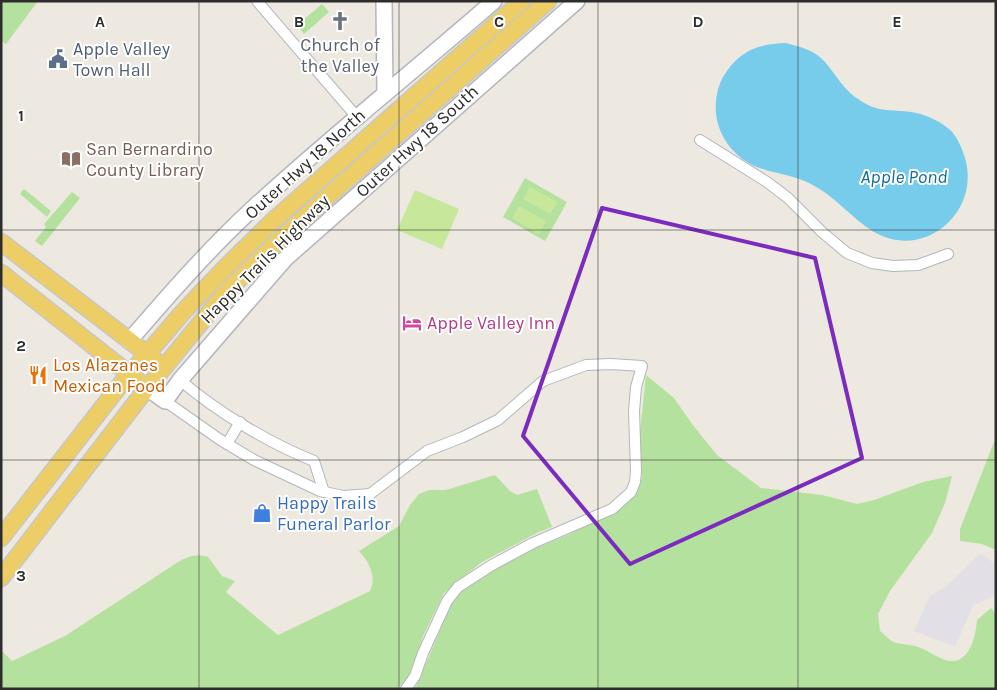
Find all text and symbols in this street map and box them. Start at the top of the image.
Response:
church icon: Church of the Valley [329,10,351,32]
text: A [95,12,105,31]
text: B [294,12,304,31]
text: C [494,12,504,31]
text: D [693,12,704,31]
text: E [892,12,902,31]
place label: Church of the Valley [300,34,381,77]
place label: Apple Valley Town Hall [73,38,171,81]
public building icon: Apple Valley Town Hall [47,48,69,70]
street label: Outer Hwy 18 South [351,80,483,202]
street label: Outer Hwy 18 North [240,104,370,224]
text: 1 [18,106,24,125]
place label: San Bernardino County Library [86,138,213,181]
library icon: San Bernardino County Library [60,148,82,170]
water label: Apple Pond [860,166,948,188]
street label: Happy Trails Highway [196,189,335,328]
hotel icon: Apple Valley Inn [401,312,423,334]
place label: Apple Valley Inn [427,312,555,334]
text: 2 [16,336,26,355]
place label: Los Alazanes Mexican Food [53,354,166,397]
restaurant icon: Los Alazanes Mexican Food [27,364,49,386]
place label: Happy Trails Funeral Parlor [277,492,391,535]
shop icon: Happy Trails Funeral Parlor [251,502,273,524]
text: 3 [16,566,26,585]

